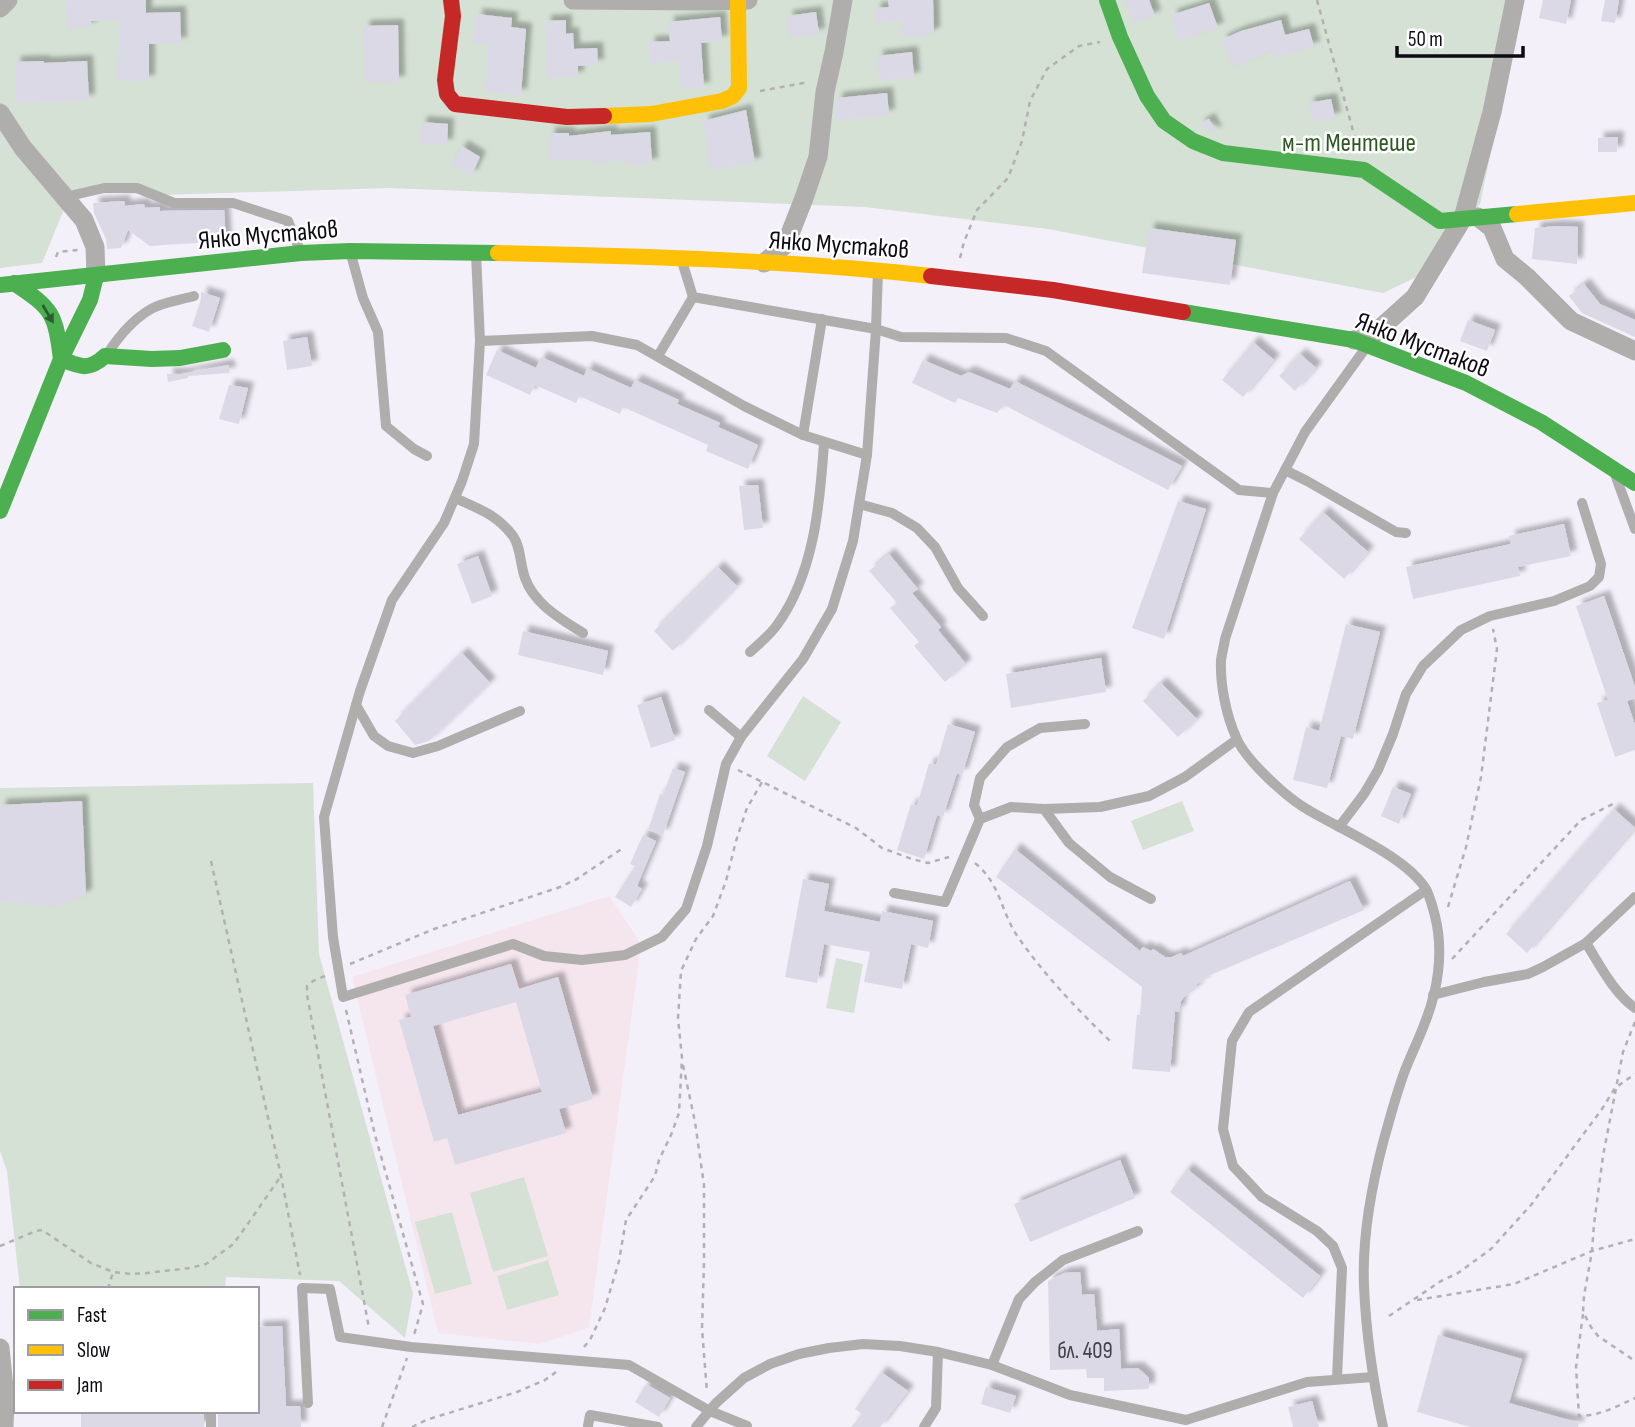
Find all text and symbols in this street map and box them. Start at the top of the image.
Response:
scale bar [1397,14,1523,58]
text: 50 m [1408,27,1443,52]
park label: м-т Ментeше [1282,128,1416,159]
street label: Янко Мустаков [197,214,340,257]
street label: Янко Мустаков [768,225,910,266]
one-way arrow [42,305,54,324]
street label: Янко Мустаков [1351,306,1494,385]
legend [14,1287,259,1413]
text: Fast [77,1303,107,1328]
house number: бл. 409 [1057,1337,1113,1365]
text: Slow [77,1338,111,1363]
text: Jam [76,1373,103,1398]

